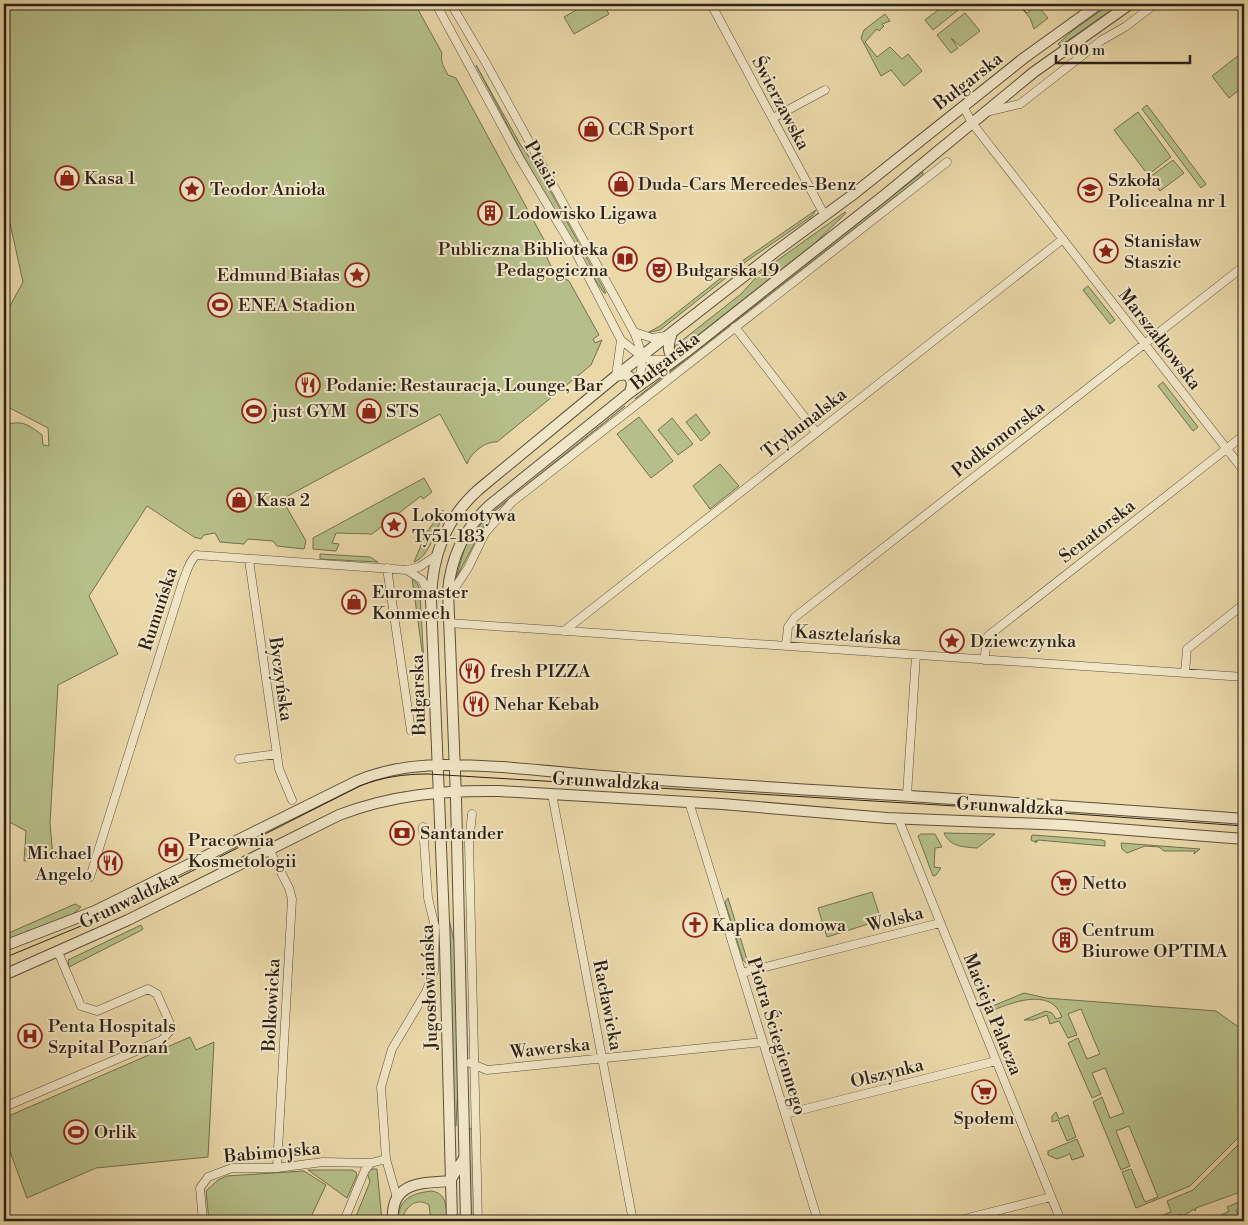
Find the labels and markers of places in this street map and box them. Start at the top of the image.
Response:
shop icon: CCR Sport [578,116,604,142]
place label: CCR Sport [608,118,695,141]
shop icon: Kasa 1 [54,165,80,191]
place label: Kasa 1 [84,167,136,190]
place label: Szkoła Policealna nr 1 [1108,169,1227,213]
shop icon: Duda-Cars Mercedes-Benz [608,171,634,197]
place label: Duda-Cars Mercedes-Benz [638,173,856,196]
place icon: Teodor Anioła [179,176,205,202]
school or university icon: Szkoła Policealna nr 1 [1077,177,1103,203]
place label: Teodor Anioła [210,178,327,201]
building icon: Lodowisko Ligawa [477,200,503,226]
place label: Lodowisko Ligawa [508,202,658,225]
place label: Stanisław Staszic [1124,230,1202,274]
place label: Publiczna Biblioteka Pedagogiczna [438,238,609,282]
place icon: Stanisław Staszic [1093,238,1119,264]
library icon: Publiczna Biblioteka Pedagogiczna [612,246,638,272]
theatre icon: Bułgarska 19 [646,257,672,283]
place label: Bułgarska 19 [675,259,779,282]
place icon: Edmund Białas [344,262,370,288]
place label: Edmund Białas [217,264,340,287]
sports icon: ENEA Stadion [207,292,233,318]
place label: ENEA Stadion [238,294,356,317]
restaurant icon: Podanie: Restauracja, Lounge, Bar [295,372,321,398]
place label: Podanie: Restauracja, Lounge, Bar [326,374,603,397]
sports icon: just GYM [241,398,267,424]
shop icon: STS [356,398,382,424]
place label: just GYM [271,400,347,423]
place label: STS [386,400,419,423]
shop icon: Kasa 2 [226,487,252,513]
place label: Kasa 2 [256,489,310,512]
place label: Lokomotywa Ty51-183 [412,504,517,548]
place icon: Lokomotywa Ty51-183 [381,512,407,538]
place label: Euromaster Konmech [372,581,469,625]
shop icon: Euromaster Konmech [341,589,367,615]
place icon: Dziewczynka [939,628,965,654]
place label: Dziewczynka [970,630,1077,653]
restaurant icon: fresh PIZZA [459,658,485,684]
place label: fresh PIZZA [490,660,591,683]
restaurant icon: Nehar Kebab [463,691,489,717]
place label: Nehar Kebab [494,693,599,716]
bank icon: Santander [389,820,415,846]
place label: Santander [420,822,504,845]
place label: Pracownia Kosmetologii [188,829,297,873]
hospital icon: Pracownia Kosmetologii [158,837,184,863]
place label: Michael Angelo [27,842,93,886]
restaurant icon: Michael Angelo [97,850,123,876]
supermarket icon: Netto [1051,870,1077,896]
place label: Netto [1082,872,1127,895]
church icon: Kaplica domowa [682,912,708,938]
place label: Kaplica domowa [712,914,847,937]
place label: Centrum Biurowe OPTIMA [1081,919,1228,963]
building icon: Centrum Biurowe OPTIMA [1052,927,1078,953]
place label: Penta Hospitals Szpital Poznań [48,1015,176,1059]
hospital icon: Penta Hospitals Szpital Poznań [17,1023,43,1049]
supermarket icon: Społem [971,1079,997,1105]
place label: Społem [953,1107,1015,1130]
sports icon: Orlik [63,1119,89,1145]
place label: Orlik [94,1121,138,1144]

